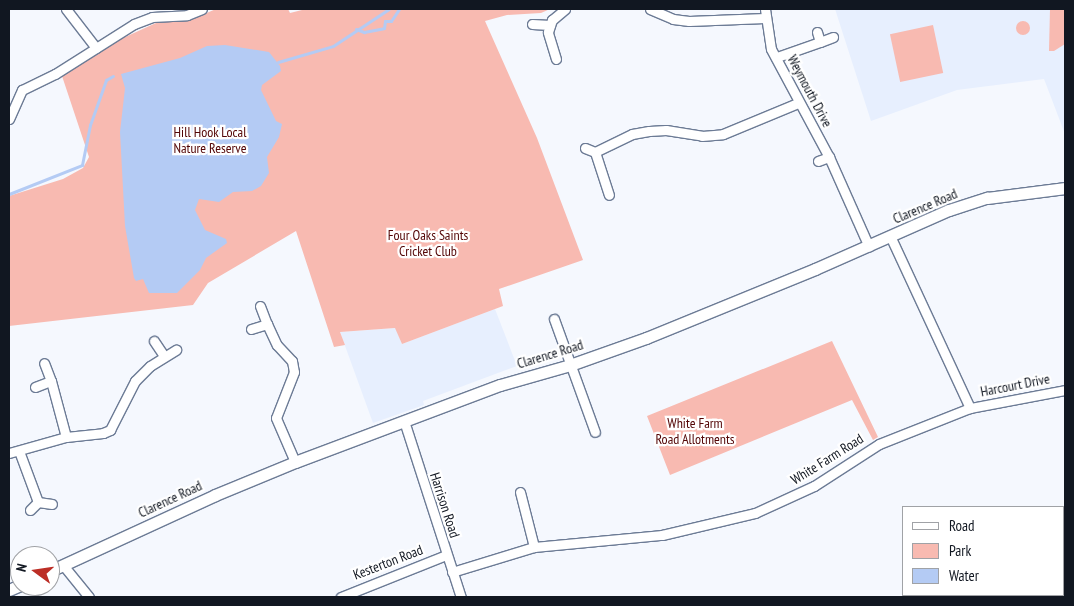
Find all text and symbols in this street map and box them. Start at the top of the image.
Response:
street label: Weymouth Drive [784,52,836,130]
park label: Hill Hook Local Nature Reserve [173,124,247,156]
street label: Clarence Road [890,185,960,227]
park label: Four Oaks Saints Cricket Club [388,227,468,260]
street label: Clarence Road [515,336,585,372]
street label: Harcourt Drive [979,370,1051,400]
park label: White Farm Road Allotments [655,415,735,448]
street label: White Farm Road [788,430,866,488]
street label: Harrison Road [427,470,463,540]
street label: Clarence Road [135,477,205,521]
legend [902,506,1064,596]
text: Road [949,516,975,535]
street label: Kesterton Road [351,541,425,583]
text: Park [949,541,971,560]
north arrow [10,546,60,596]
text: N [12,562,31,573]
text: Water [949,566,979,585]

